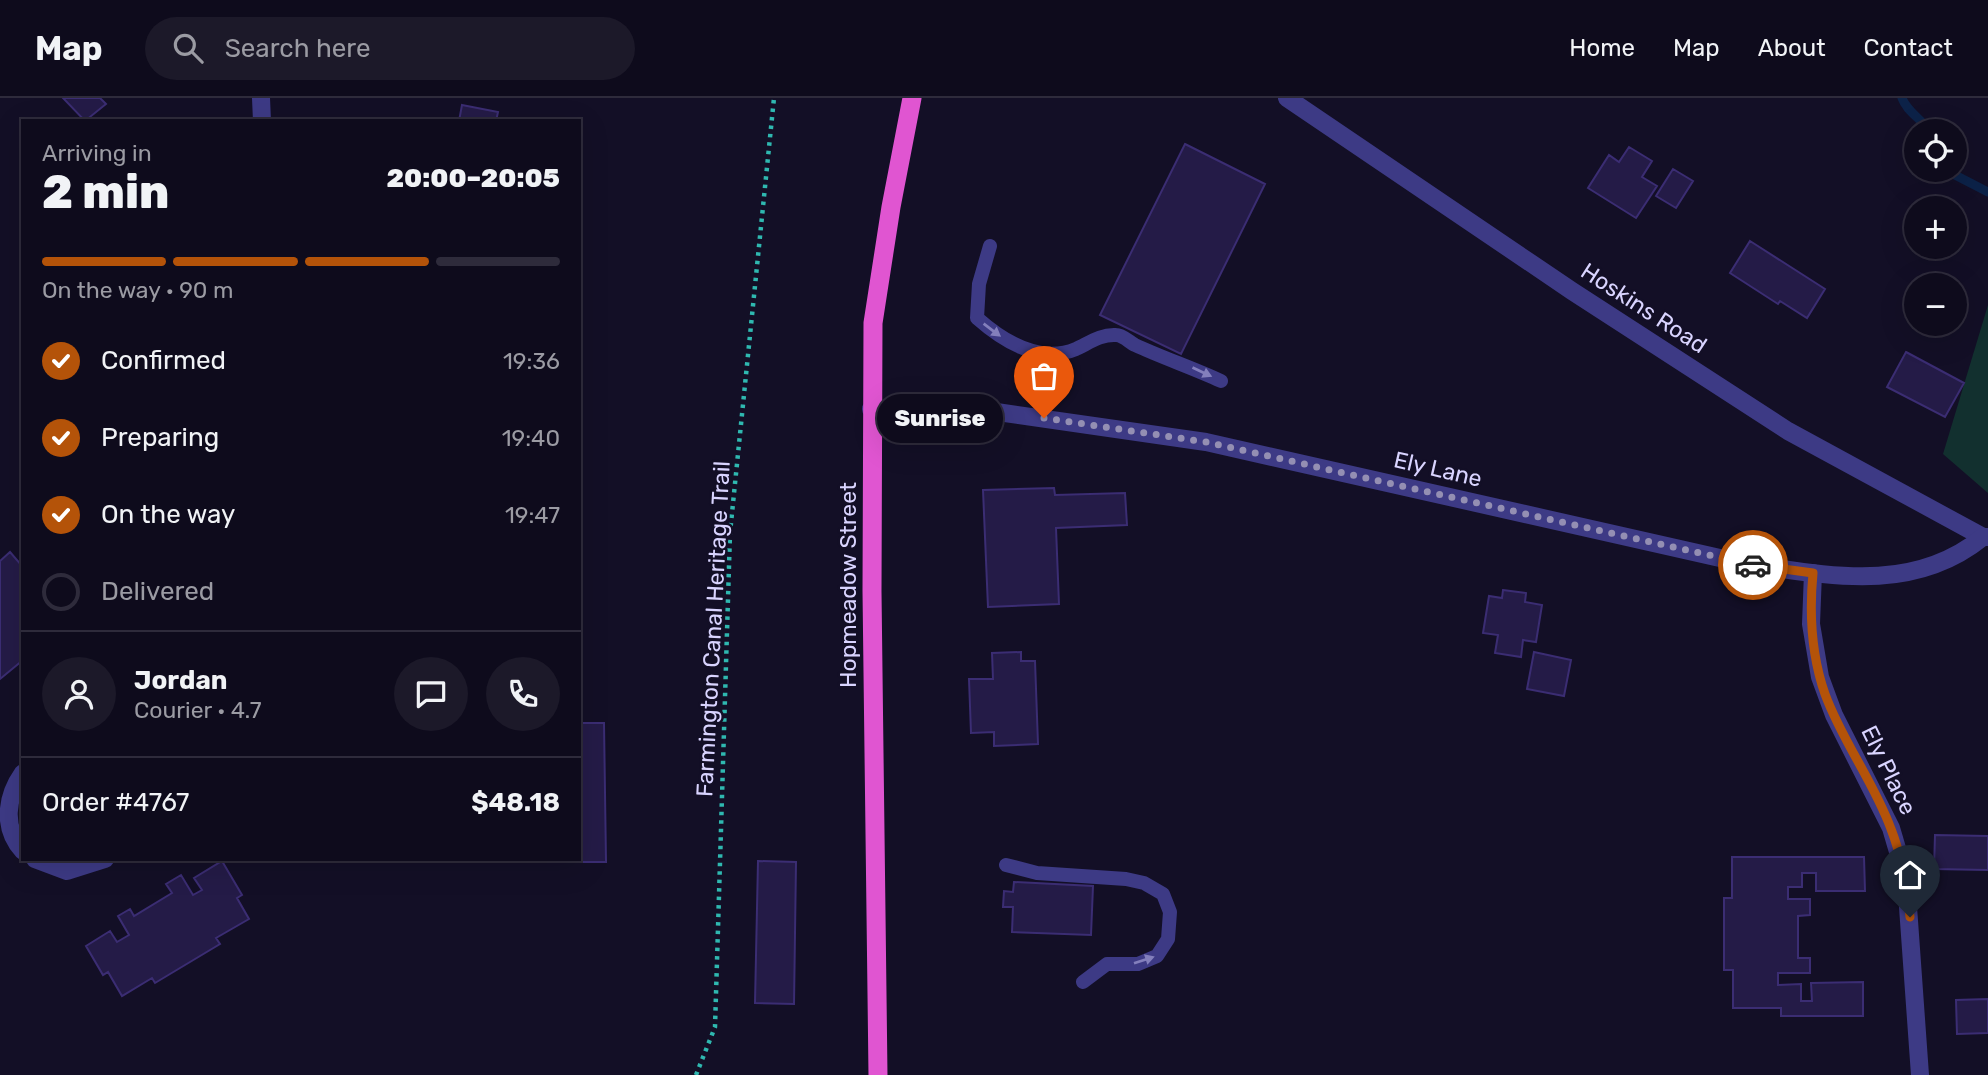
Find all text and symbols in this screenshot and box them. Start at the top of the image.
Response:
search box [145,17,635,80]
text: Map [35,29,103,68]
icon: search [169,29,207,67]
text: Search here [225,33,370,64]
text: Home [1569,34,1635,62]
text: Map [1673,34,1720,62]
text: About [1758,34,1826,62]
text: Contact [1864,34,1953,62]
map controls [1904,119,1967,336]
button: locate [1904,119,1967,182]
text: Arriving in [42,139,152,167]
text: 20:00–20:05 [386,163,560,194]
text: 2 min [42,165,169,220]
button: + [1904,196,1967,259]
street label: Hoskins Road [1576,257,1712,359]
button: − [1904,273,1967,336]
text: On the way · 90 m [42,276,233,304]
one-way arrow [983,323,1001,337]
icon: check [42,342,80,380]
text: Confirmed [101,345,226,376]
pin [1014,346,1074,418]
text: 19:36 [503,347,560,375]
icon: bag [1025,357,1063,395]
one-way arrow [1192,366,1212,378]
callout: Sunrise [876,394,1002,442]
text: Sunrise [894,404,986,432]
icon: check [42,419,80,457]
text: Preparing [101,422,219,453]
text: 19:40 [502,424,560,452]
street label: Ely Lane [1391,445,1485,493]
street label: Farmington Canal Heritage Trail [690,460,736,798]
street label: Hopmeadow Street [834,482,862,688]
icon: check [42,496,80,534]
text: On the way [101,499,235,530]
text: 19:47 [505,501,560,529]
courier [1718,530,1788,600]
icon: car [1734,546,1772,584]
text: Delivered [101,576,214,607]
button: person [42,657,116,731]
button: chat [394,657,468,731]
button: phone [486,657,560,731]
text: Jordan [134,665,227,696]
text: Courier · 4.7 [134,696,261,724]
street label: Ely Place [1855,721,1923,819]
text: Order #4767 [42,787,189,818]
text: $48.18 [471,787,560,818]
pin [1880,845,1940,917]
icon: home [1891,856,1929,894]
one-way arrow [1134,954,1155,965]

